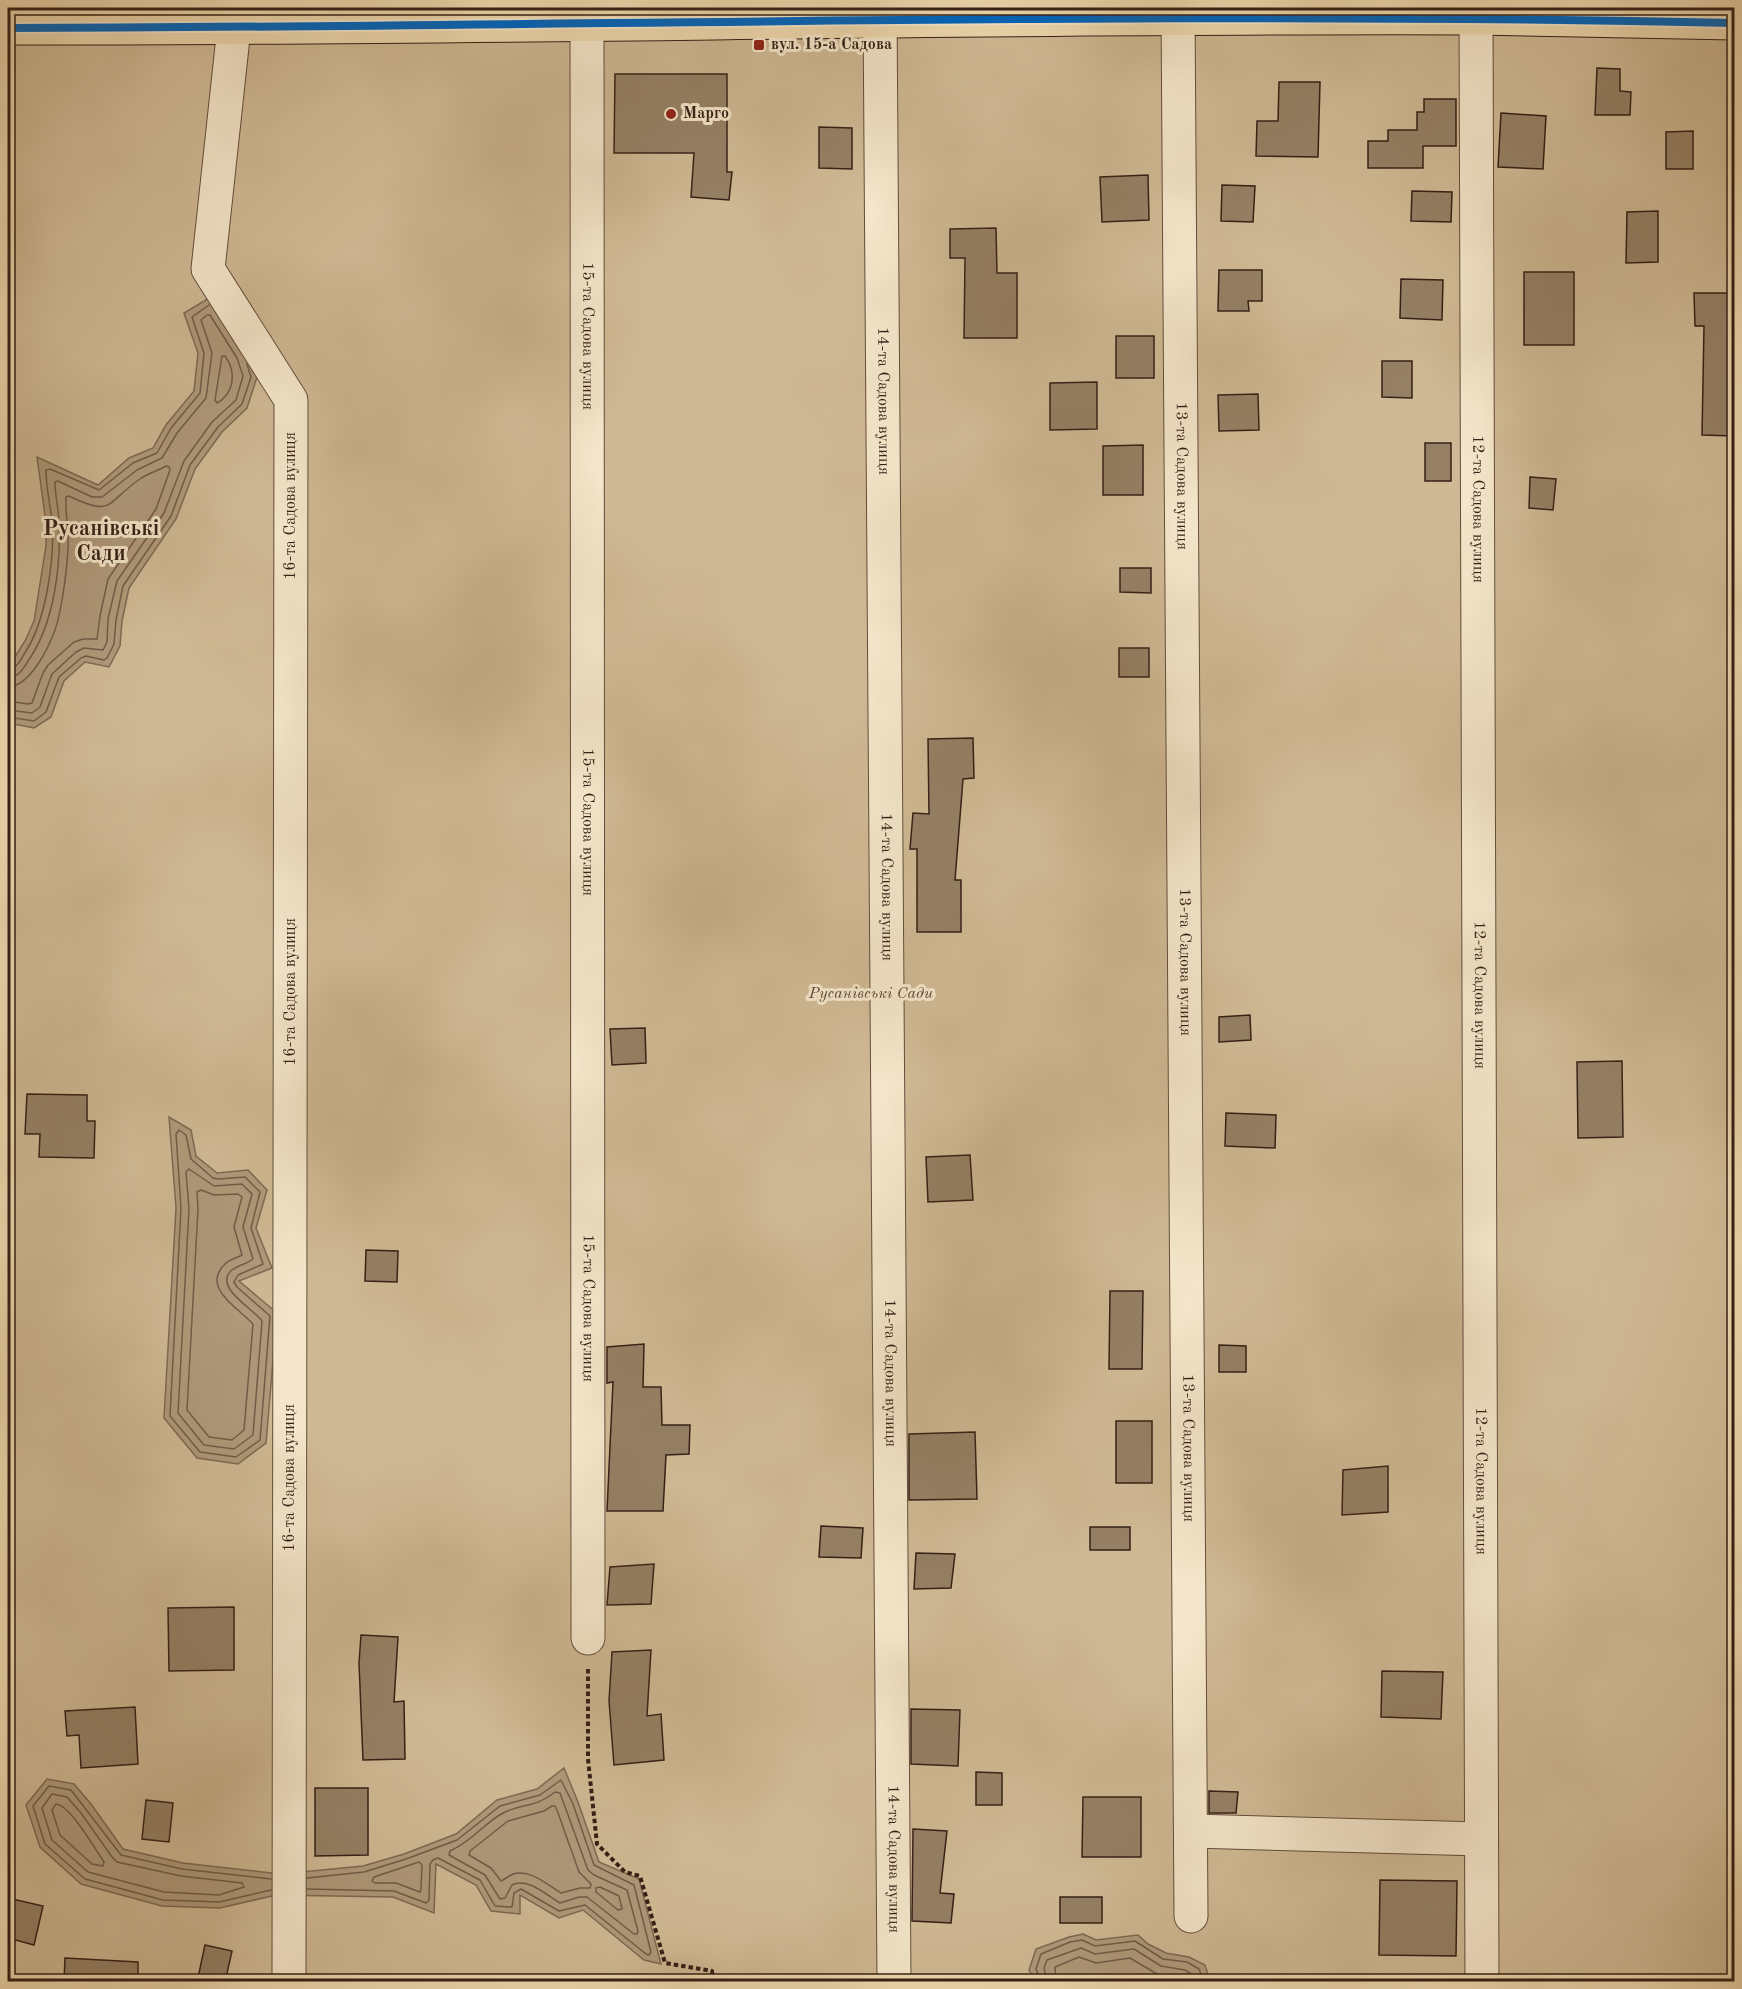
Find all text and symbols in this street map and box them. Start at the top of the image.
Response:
place label: вул. 15-а Садова [771,37,892,53]
marker: вул. 15-а Садова [752,38,766,52]
place label: Марго [683,106,729,122]
marker: Марго [664,107,678,121]
street label: 15-та Садова вулиця [579,262,595,410]
street label: 14-та Садова вулиця [874,327,891,475]
street label: 13-та Садова вулиця [1173,402,1190,550]
street label: 16-та Садова вулиця [283,432,299,580]
street label: 12-та Садова вулиця [1469,435,1486,583]
district label: Русанівські Сади [43,518,159,565]
street label: 15-та Садова вулиця [579,748,596,896]
street label: 14-та Садова вулиця [878,813,895,961]
street label: 13-та Садова вулиця [1176,888,1193,1036]
street label: 16-та Садова вулиця [283,918,299,1066]
street label: 12-та Садова вулиця [1471,921,1487,1069]
park label: Русанівські Сади [808,986,933,1002]
street label: 15-та Садова вулиця [580,1234,596,1382]
street label: 14-та Садова вулиця [881,1299,898,1447]
street label: 13-та Садова вулиця [1179,1374,1196,1522]
street label: 16-та Садова вулиця [282,1404,298,1552]
street label: 12-та Садова вулиця [1472,1407,1489,1555]
street label: 14-та Садова вулиця [885,1785,902,1933]

